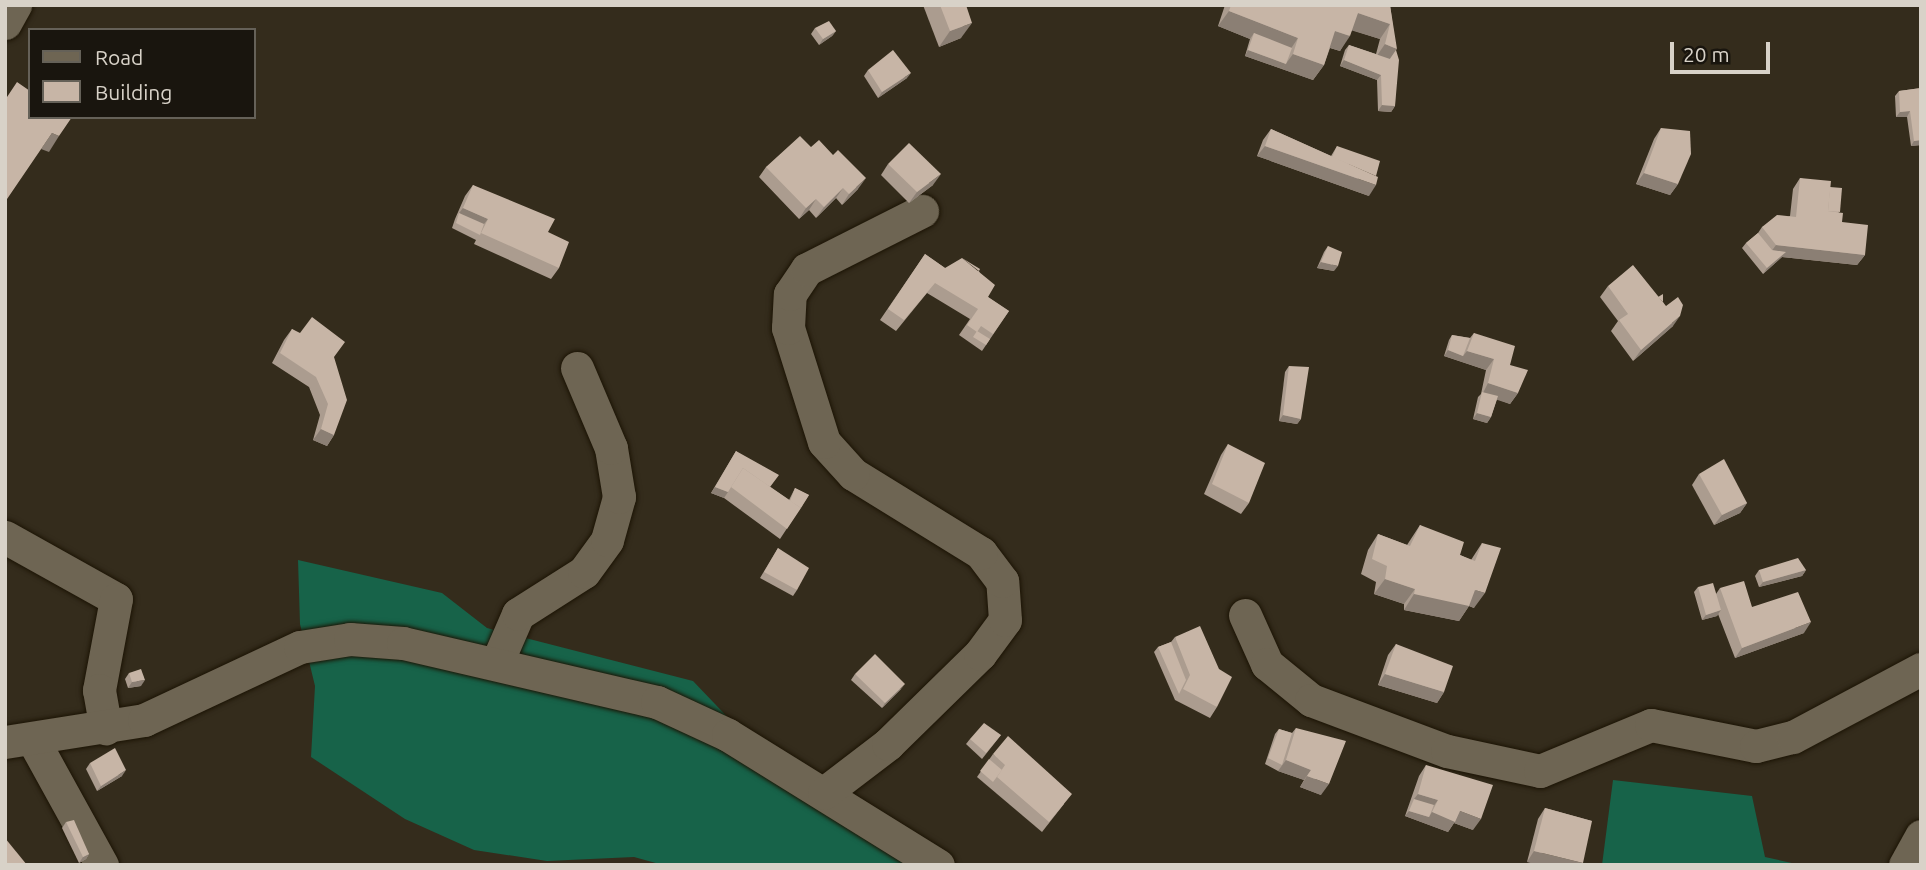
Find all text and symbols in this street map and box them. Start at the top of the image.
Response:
legend [28,28,256,119]
scale bar [1674,28,1774,72]
text: 20 m [1683,42,1730,66]
text: Road [95,45,143,69]
text: Building [95,80,172,104]

